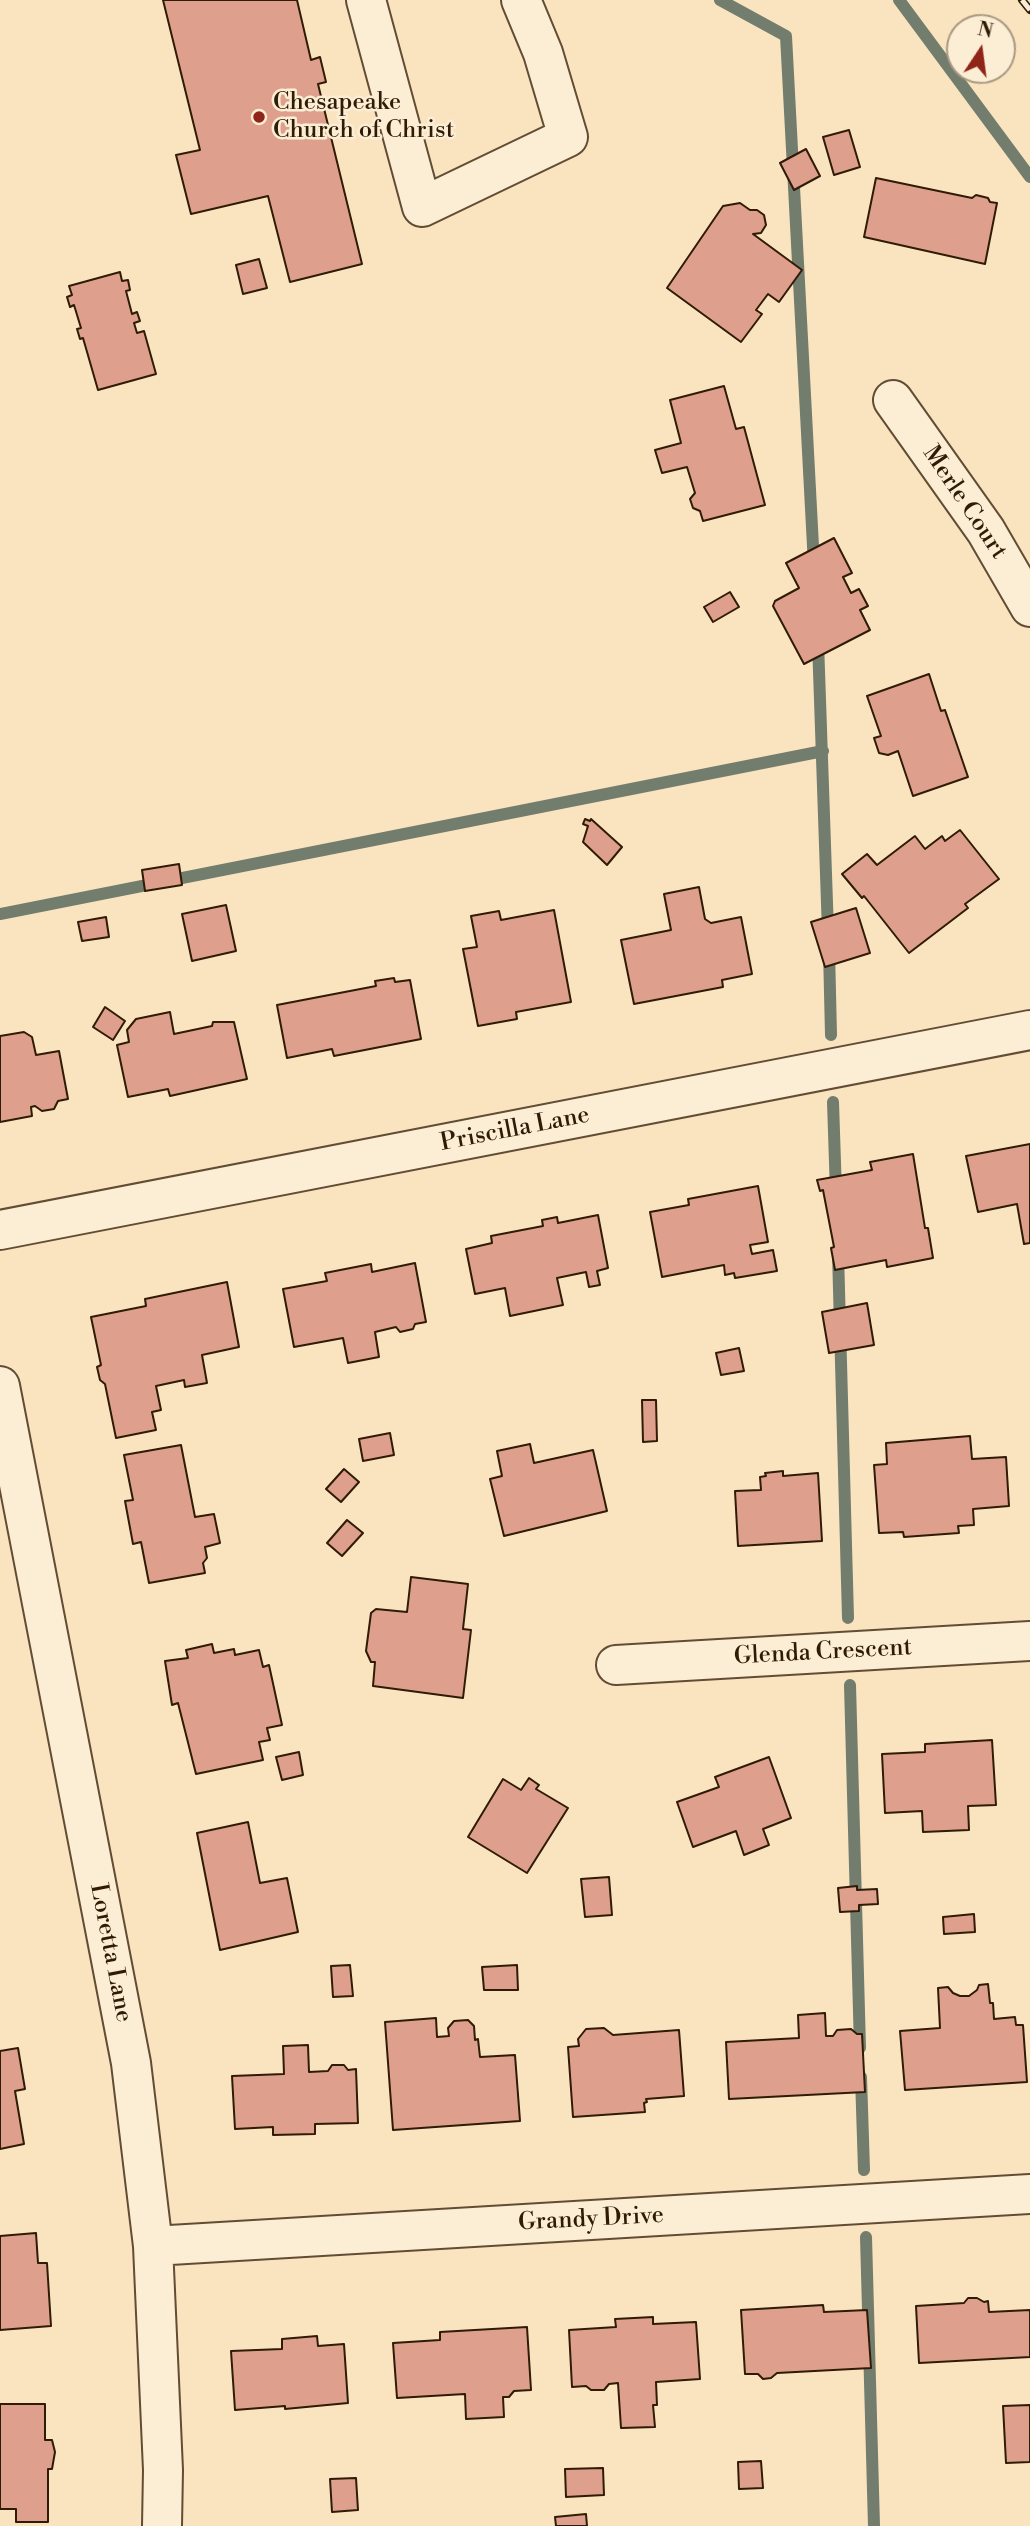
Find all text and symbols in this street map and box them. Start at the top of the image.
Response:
north arrow [946,14,1016,84]
text: N [975,17,995,44]
place label: Chesapeake Church of Christ [273,89,454,145]
marker: Chesapeake Church of Christ [251,109,267,125]
street label: Merle Court [916,441,1012,565]
street label: Priscilla Lane [438,1101,592,1159]
street label: Glenda Crescent [733,1634,913,1672]
street label: Loretta Lane [82,1881,138,2025]
street label: Grandy Drive [517,2202,665,2238]

